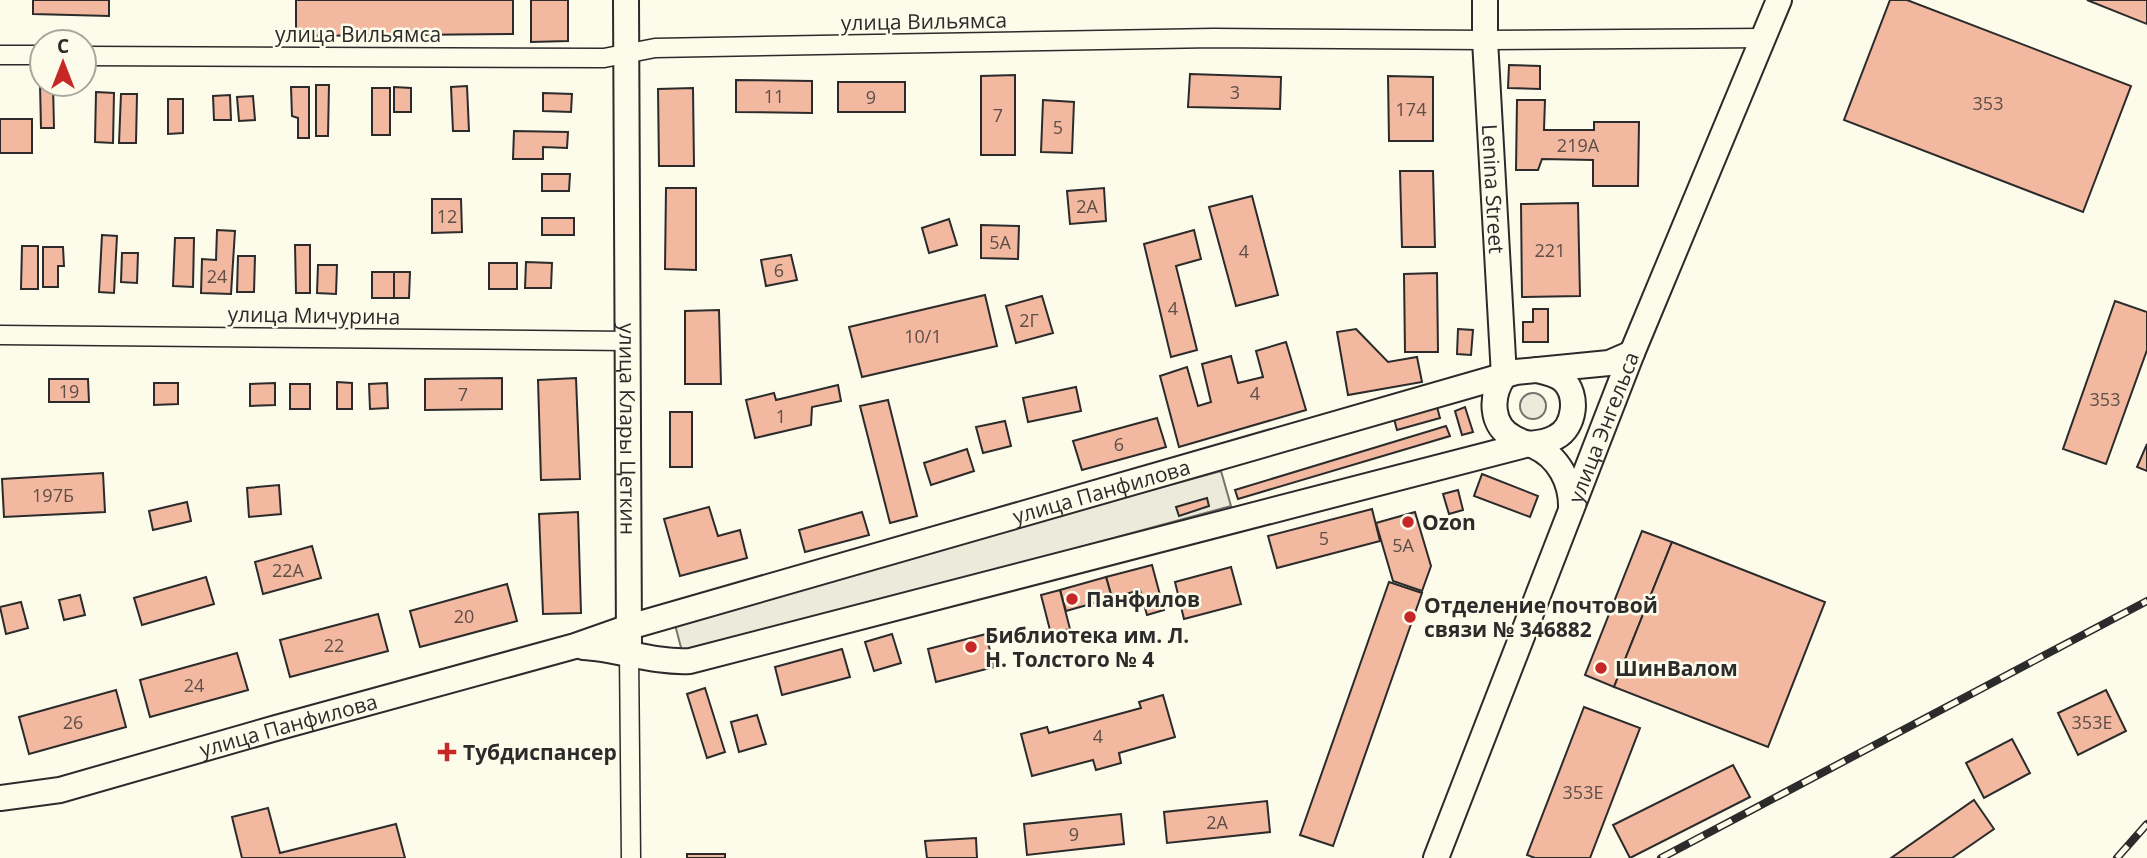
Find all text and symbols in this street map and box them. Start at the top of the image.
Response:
street label: улица Вильямса [841,6,1007,36]
street label: улица Вильямса [275,20,441,48]
north arrow [28,28,98,98]
text: С [57,33,69,59]
house number: 3 [1230,80,1240,104]
house number: 11 [764,84,784,108]
house number: 9 [866,85,876,109]
house number: 353 [1973,91,2003,115]
house number: 174 [1396,97,1426,121]
house number: 7 [993,103,1003,127]
house number: 5 [1053,115,1063,139]
street label: Lenina Street [1476,123,1511,254]
house number: 219А [1557,133,1600,157]
house number: 2А [1076,194,1098,218]
house number: 12 [437,204,457,228]
house number: 5А [989,230,1011,254]
house number: 221 [1535,238,1565,262]
house number: 4 [1239,239,1249,263]
house number: 6 [774,258,784,282]
house number: 24 [207,264,227,288]
house number: 4 [1168,296,1178,320]
street label: улица Мичурина [227,299,401,331]
house number: 2Г [1019,308,1039,332]
street label: улица Клары Цеткин [614,323,642,535]
house number: 10/1 [904,324,942,348]
street label: улица Энгельса [1561,348,1645,507]
house number: 19 [59,379,79,403]
house number: 4 [1250,381,1260,405]
house number: 7 [458,382,468,406]
house number: 353 [2090,387,2120,411]
house number: 1 [776,404,786,428]
house number: 6 [1114,432,1124,456]
street label: улица Панфилова [1009,452,1193,530]
house number: 197Б [32,483,74,507]
place label: Ozon [1422,508,1476,536]
marker: Ozon [1400,514,1416,530]
house number: 5 [1319,526,1329,550]
house number: 5А [1392,533,1414,557]
house number: 22А [272,558,305,582]
place label: Панфилов [1086,585,1200,613]
marker: Панфилов [1064,591,1080,607]
place label: Отделение почтовой связи № 346882 [1424,591,1658,643]
house number: 20 [454,604,474,628]
marker: Отделение почтовой связи № 346882 [1402,609,1418,625]
place label: Библиотека им. Л. Н. Толстого № 4 [985,621,1189,673]
house number: 22 [324,633,344,657]
marker: Библиотека им. Л. Н. Толстого № 4 [963,639,979,655]
place label: ШинВалом [1615,654,1738,682]
marker: ШинВалом [1593,660,1609,676]
house number: 24 [184,673,204,697]
street label: улица Панфилова [196,687,380,763]
house number: 26 [63,710,83,734]
house number: 353Е [2072,710,2112,734]
house number: 4 [1093,724,1103,748]
place label: Тубдиспансер [463,738,617,766]
marker: Тубдиспансер [437,742,457,762]
house number: 353Е [1563,780,1603,804]
house number: 2А [1206,810,1228,834]
house number: 9 [1069,822,1079,846]

